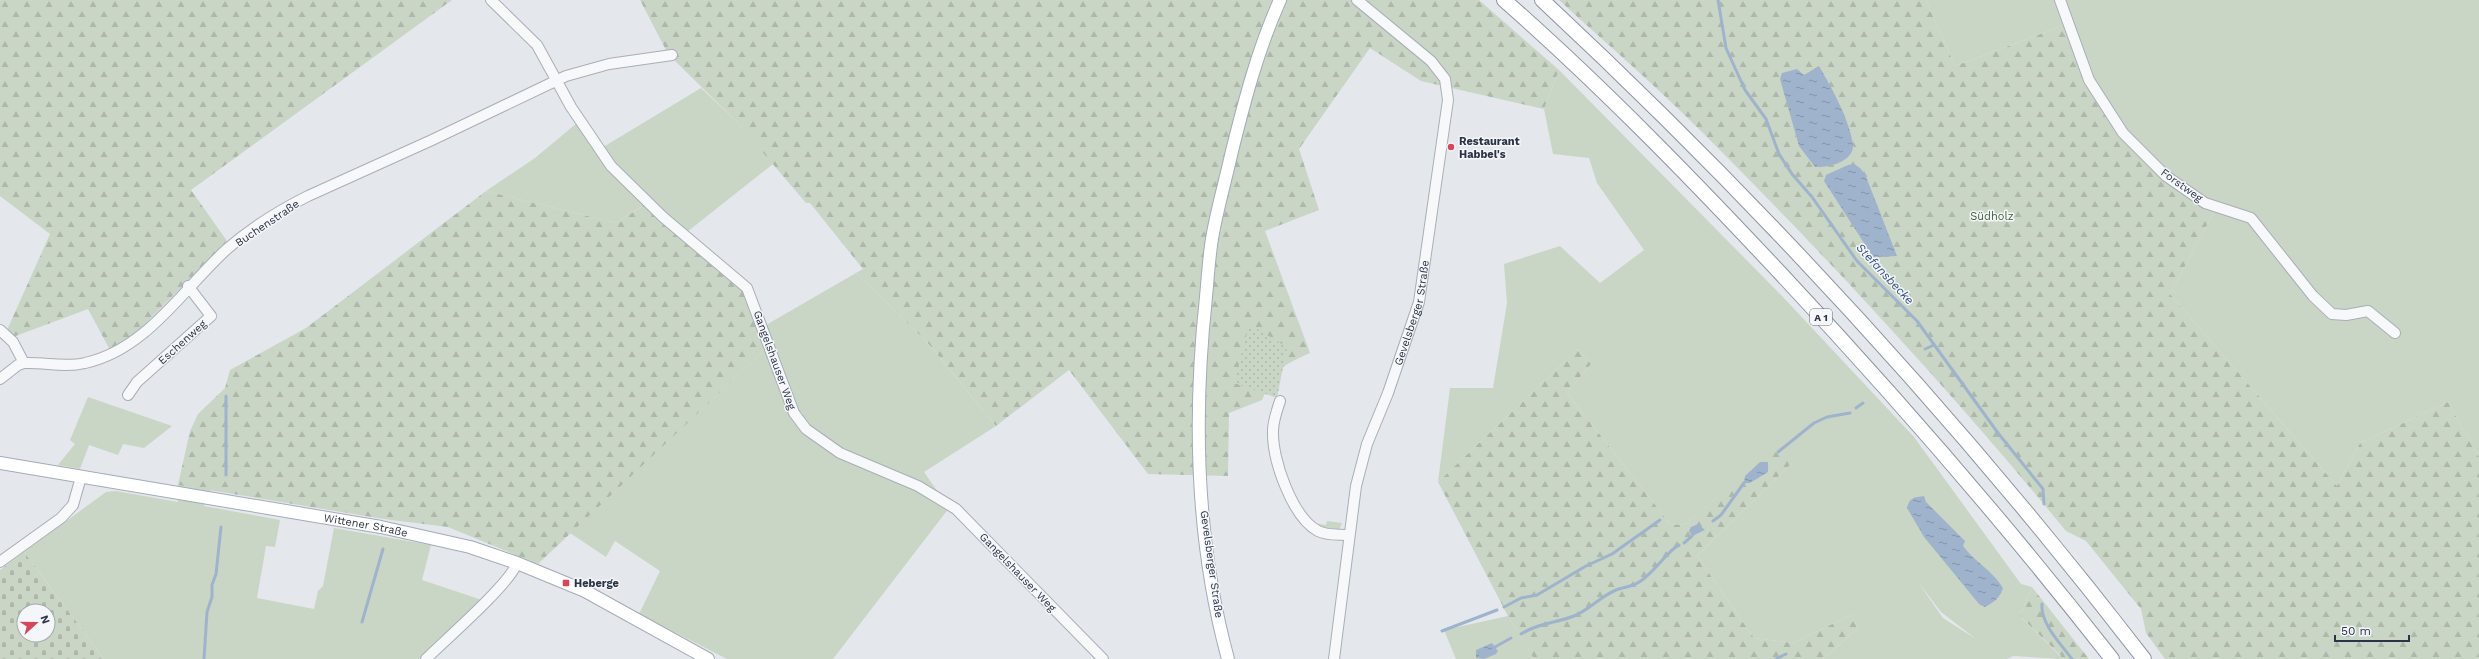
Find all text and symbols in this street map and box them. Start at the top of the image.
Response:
place label: Restaurant Habbel's [1459,135,1520,161]
marker: Restaurant Habbel's [1446,142,1456,152]
street label: Forstweg [2158,166,2205,205]
street label: Buchenstraße [233,197,302,250]
park label: Südholz [1970,210,2014,223]
water label: Stefansbecke [1853,241,1917,307]
street label: Gevelsberger Straße [1392,259,1432,367]
street label: Gangelshauser Weg [751,309,799,412]
road number: A 1 [1810,309,1832,325]
street label: Eschenweg [156,317,209,367]
street label: Gevelsberger Straße [1198,509,1225,619]
street label: Wittener Straße [323,512,409,540]
street label: Gangelshauser Weg [977,530,1059,615]
place label: Heberge [574,577,619,590]
marker: Heberge [561,578,571,588]
north arrow [16,603,56,643]
text: N [37,613,52,626]
scale bar [2335,617,2409,643]
text: 50 m [2341,624,2371,638]

